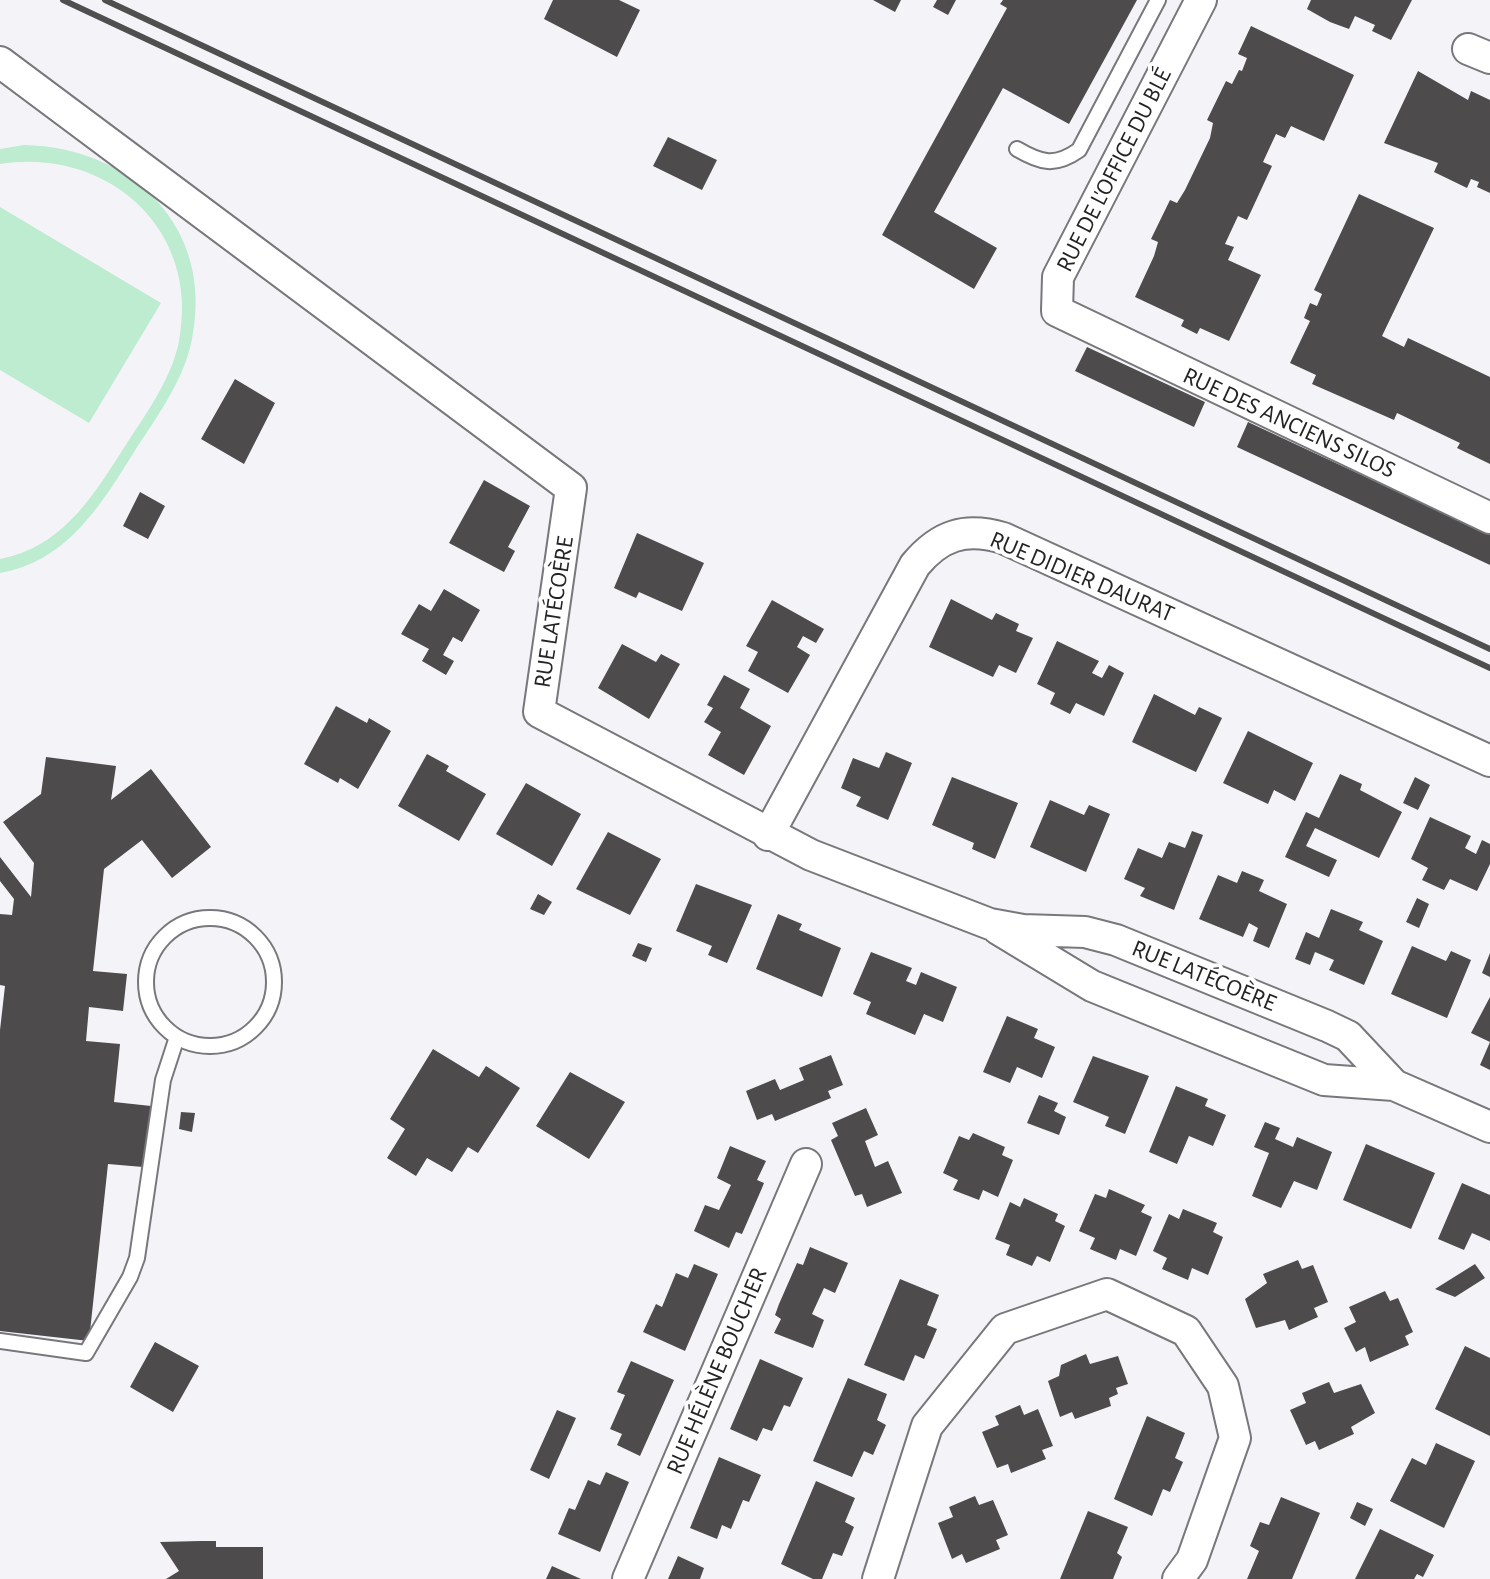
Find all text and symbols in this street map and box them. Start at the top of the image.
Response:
street label: RUE DE L'OFFICE DU BLÉ [1050,63,1178,277]
street label: RUE DES ANCIENS SILOS [1178,361,1400,485]
street label: RUE DIDIER DAURAT [986,525,1178,629]
street label: RUE LATÉCOÈRE [528,534,580,690]
street label: RUE LATÉCOÈRE [1128,934,1280,1018]
street label: RUE HÉLÈNE BOUCHER [660,1263,774,1479]

